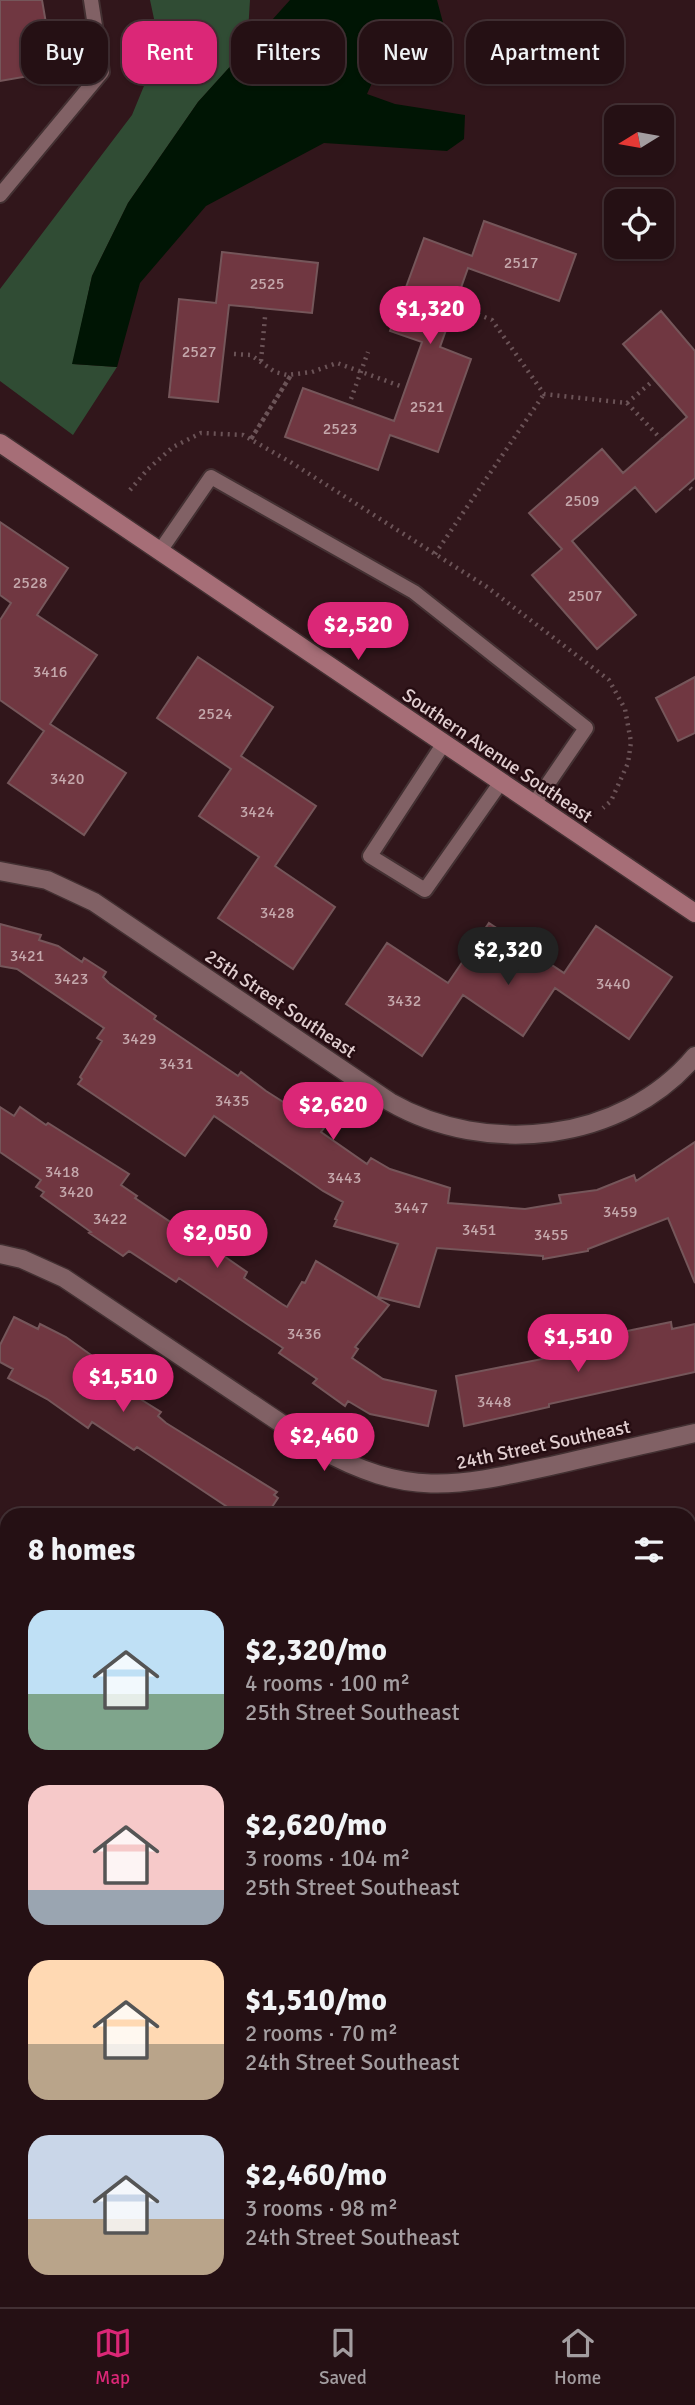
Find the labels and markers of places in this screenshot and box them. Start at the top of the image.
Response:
pin: $1,320 [373,286,487,346]
pin: $2,520 [301,602,415,662]
pin: $2,320 [451,928,565,987]
pin: $2,620 [276,1082,390,1142]
pin: $2,050 [160,1210,274,1270]
pin: $1,510 [521,1314,635,1374]
pin: $1,510 [66,1354,180,1414]
pin: $2,460 [267,1414,381,1473]

